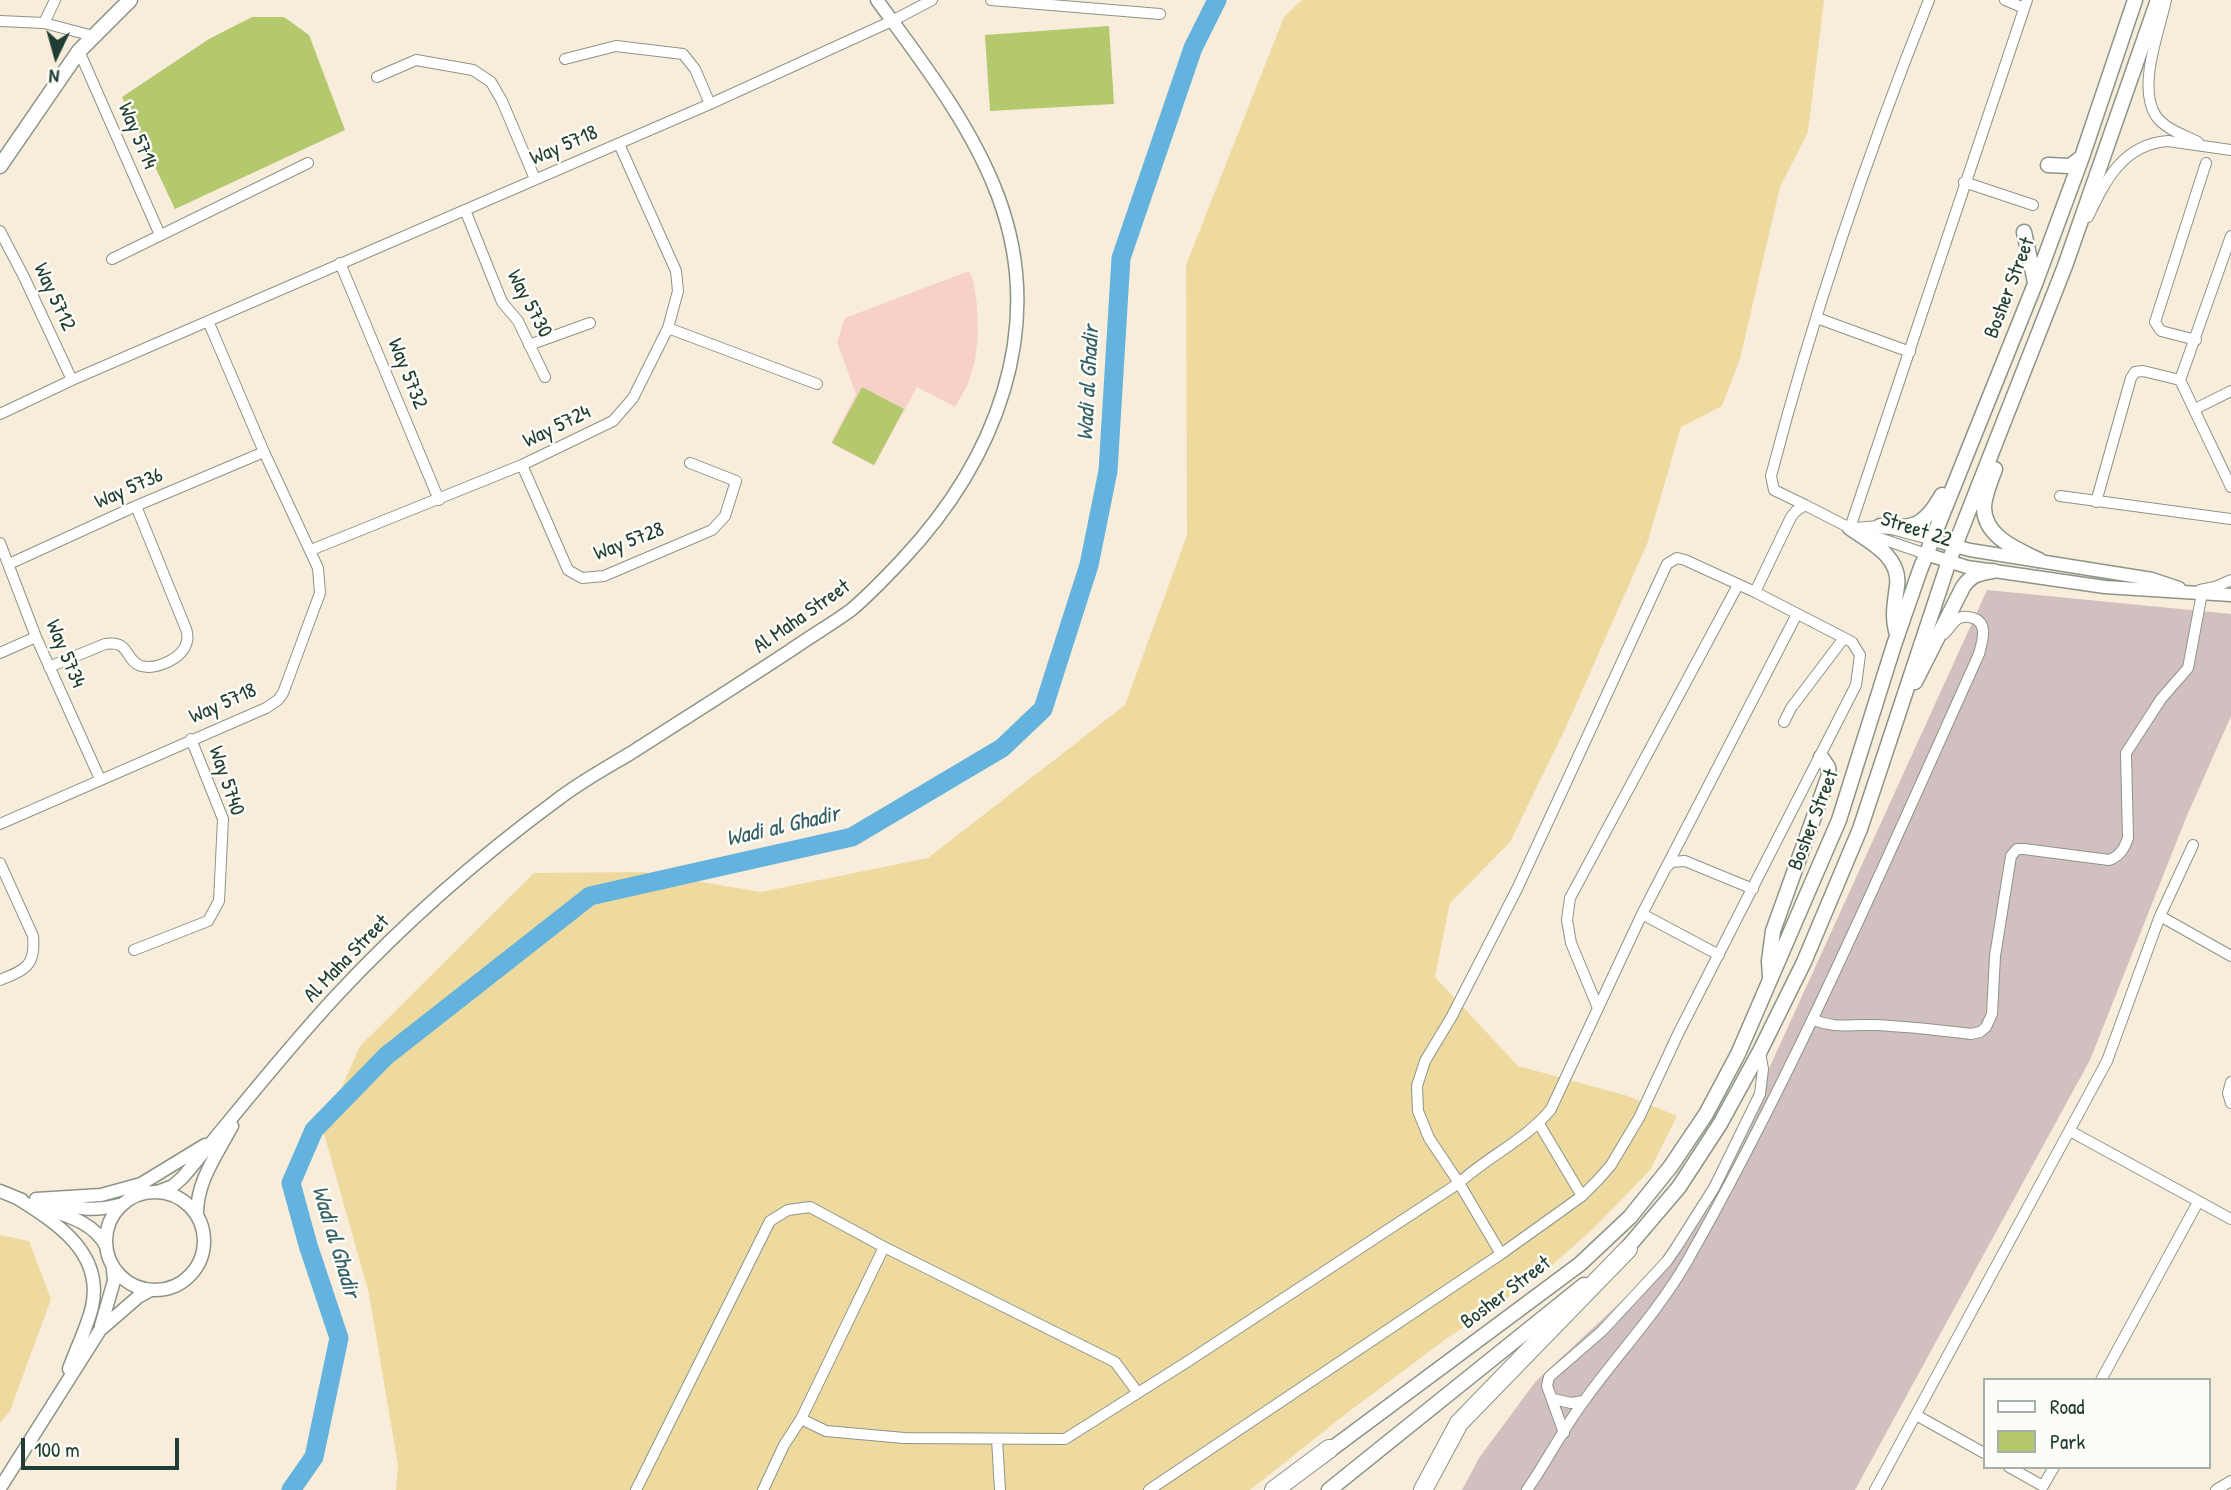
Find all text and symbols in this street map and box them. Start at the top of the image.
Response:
north arrow [21,21,91,91]
text: N [48,64,60,90]
street label: Way 5714 [112,99,162,173]
street label: Way 5718 [526,121,602,171]
street label: Bosher Street [1979,234,2041,342]
street label: Way 5712 [27,259,81,335]
street label: Way 5730 [501,266,557,342]
water label: Wadi al Ghadir [1072,325,1106,441]
street label: Way 5732 [382,335,432,413]
street label: Way 5724 [519,400,595,454]
street label: Way 5736 [91,463,167,515]
street label: Street 22 [1877,507,1955,553]
street label: Way 5728 [590,517,668,567]
street label: Al Maha Street [749,575,855,659]
street label: Way 5734 [39,616,91,692]
street label: Way 5718 [186,678,260,730]
street label: Way 5740 [202,743,250,819]
street label: Bosher Street [1783,766,1845,874]
water label: Wadi al Ghadir [724,801,842,853]
street label: Al Maha Street [299,910,395,1008]
water label: Wadi al Ghadir [305,1183,365,1301]
street label: Bosher Street [1456,1251,1556,1335]
legend [1982,1378,2210,1469]
text: Road [2050,1392,2084,1421]
scale bar [24,1424,182,1468]
text: Park [2050,1427,2085,1456]
text: 100 m [34,1435,80,1464]

